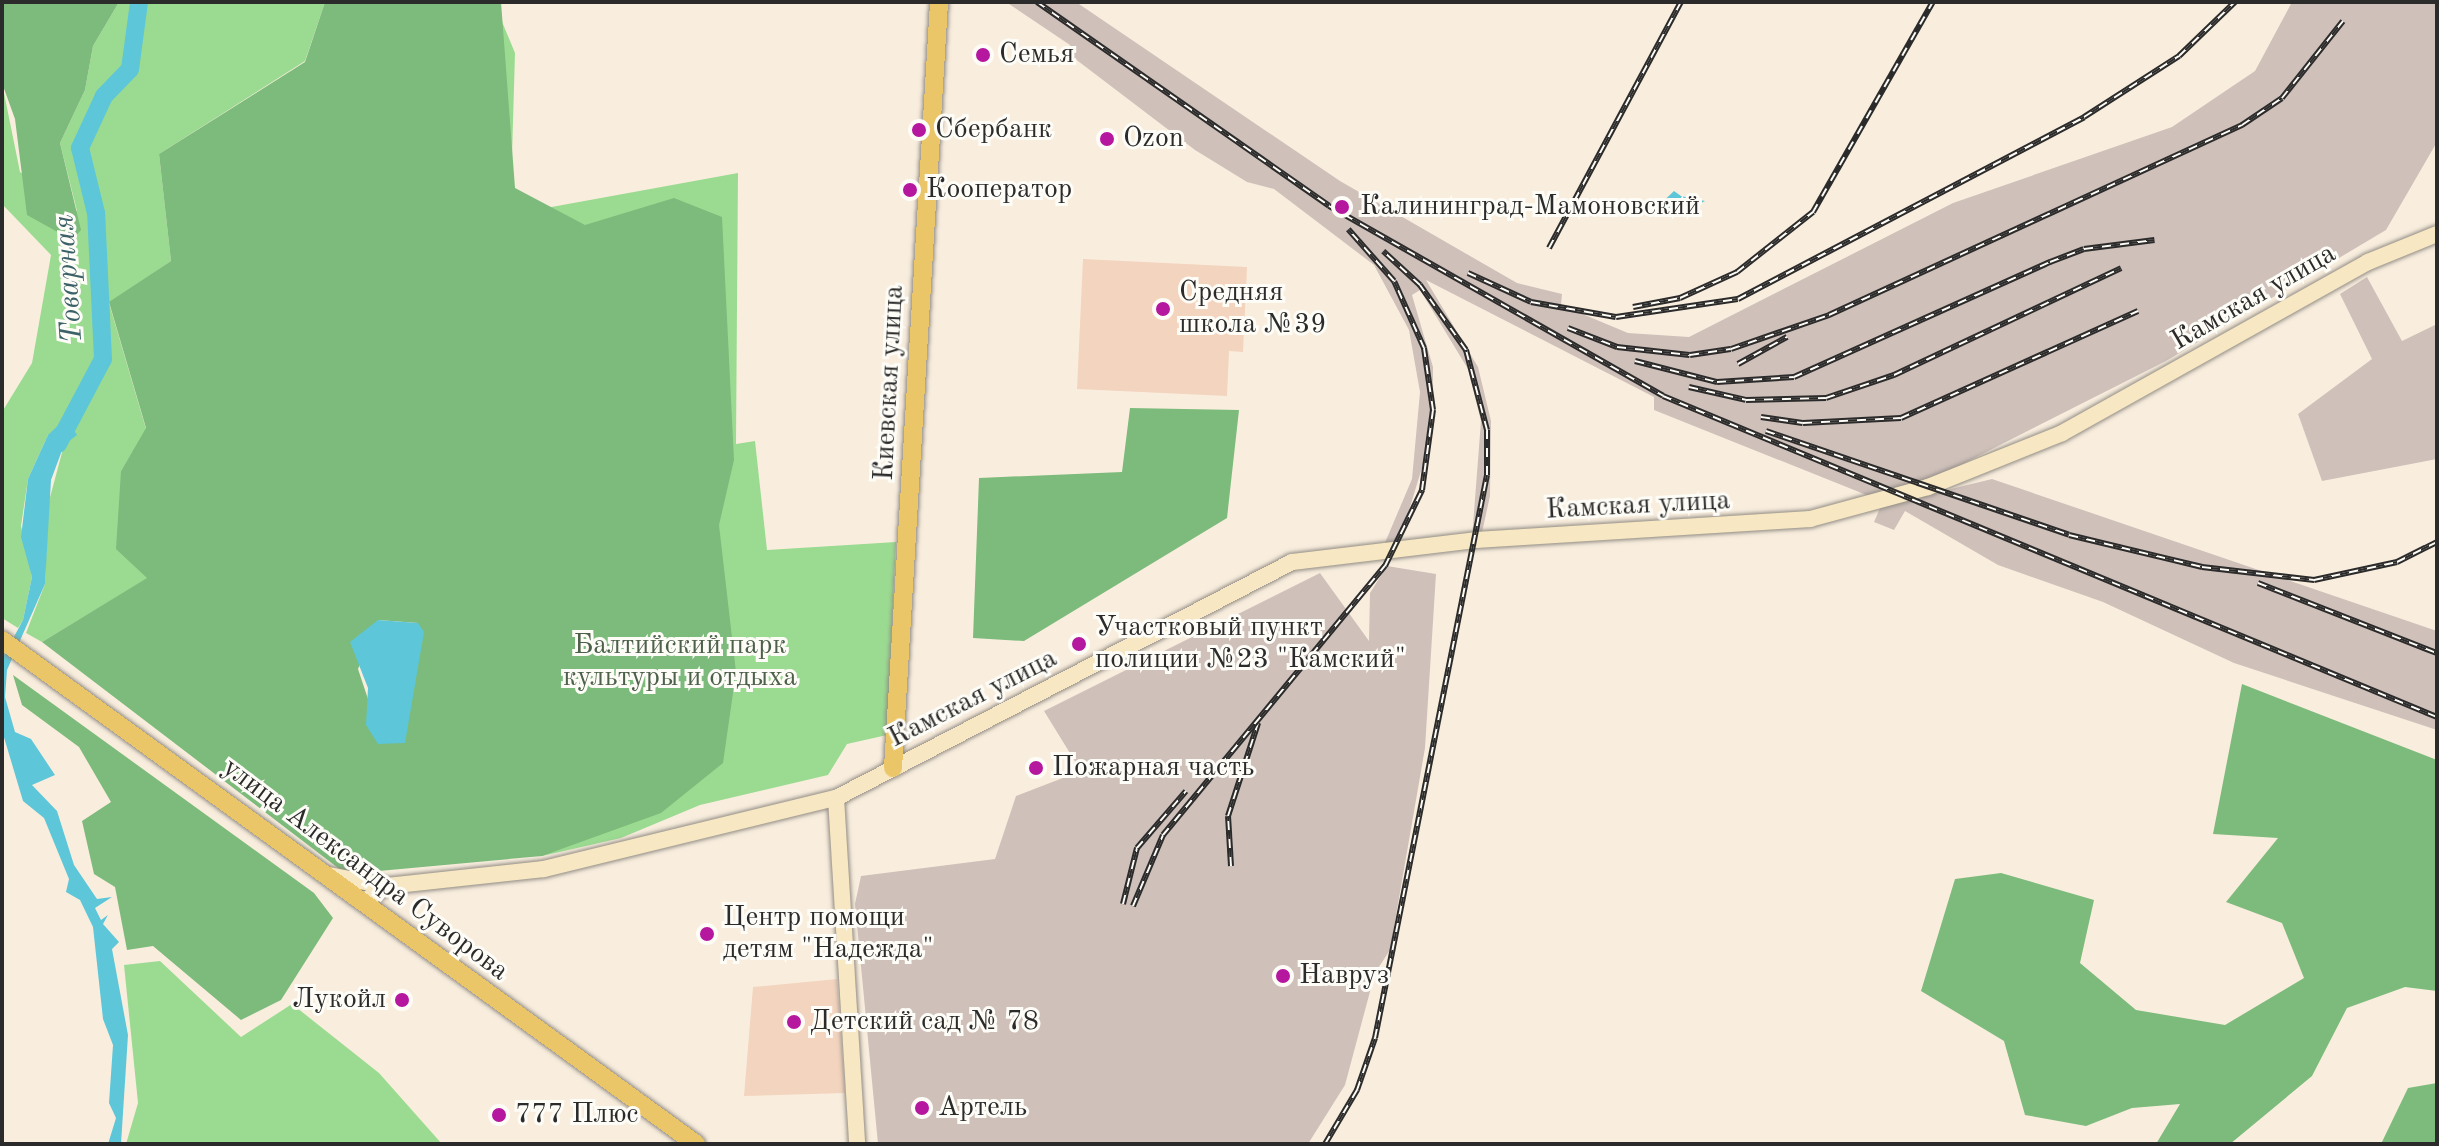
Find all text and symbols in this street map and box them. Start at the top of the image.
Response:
place label: Семья [999,38,1074,72]
marker: Семья [974,46,992,64]
place label: Сбербанк [935,113,1052,147]
marker: Сбербанк [910,121,928,139]
place label: Ozon [1123,122,1184,156]
marker: Ozon [1098,130,1116,148]
place label: Кооператор [926,173,1072,207]
marker: Кооператор [901,181,919,199]
place label: Калининград-Мамоновский [1360,190,1700,224]
marker: Калининград-Мамоновский [1331,196,1353,218]
water label: Товарная [47,213,91,345]
street label: Камская улица [2166,237,2342,359]
place label: Средняя школа №39 [1179,276,1326,342]
street label: Киевская улица [868,284,912,482]
marker: Средняя школа №39 [1154,300,1172,318]
street label: Камская улица [1545,484,1731,528]
place label: Участковый пункт полиции №23 "Камский" [1095,611,1406,677]
park label: Балтийский парк культуры и отдыха [563,629,797,695]
marker: Участковый пункт полиции №23 "Камский" [1070,635,1088,653]
street label: Камская улица [883,642,1063,756]
street label: улица Александра Суворова [215,751,515,989]
place label: Пожарная часть [1052,751,1254,785]
marker: Пожарная часть [1027,759,1045,777]
place label: Центр помощи детям "Надежда" [723,901,934,967]
marker: Центр помощи детям "Надежда" [698,925,716,943]
place label: Навруз [1299,959,1389,993]
marker: Навруз [1274,967,1292,985]
place label: Лукойл [292,983,386,1017]
marker: Лукойл [393,991,411,1009]
place label: Детский сад № 78 [810,1005,1039,1039]
marker: Детский сад № 78 [785,1013,803,1031]
place label: Артель [938,1091,1027,1125]
place label: 777 Плюс [515,1098,639,1132]
marker: Артель [913,1099,931,1117]
marker: 777 Плюс [490,1106,508,1124]

